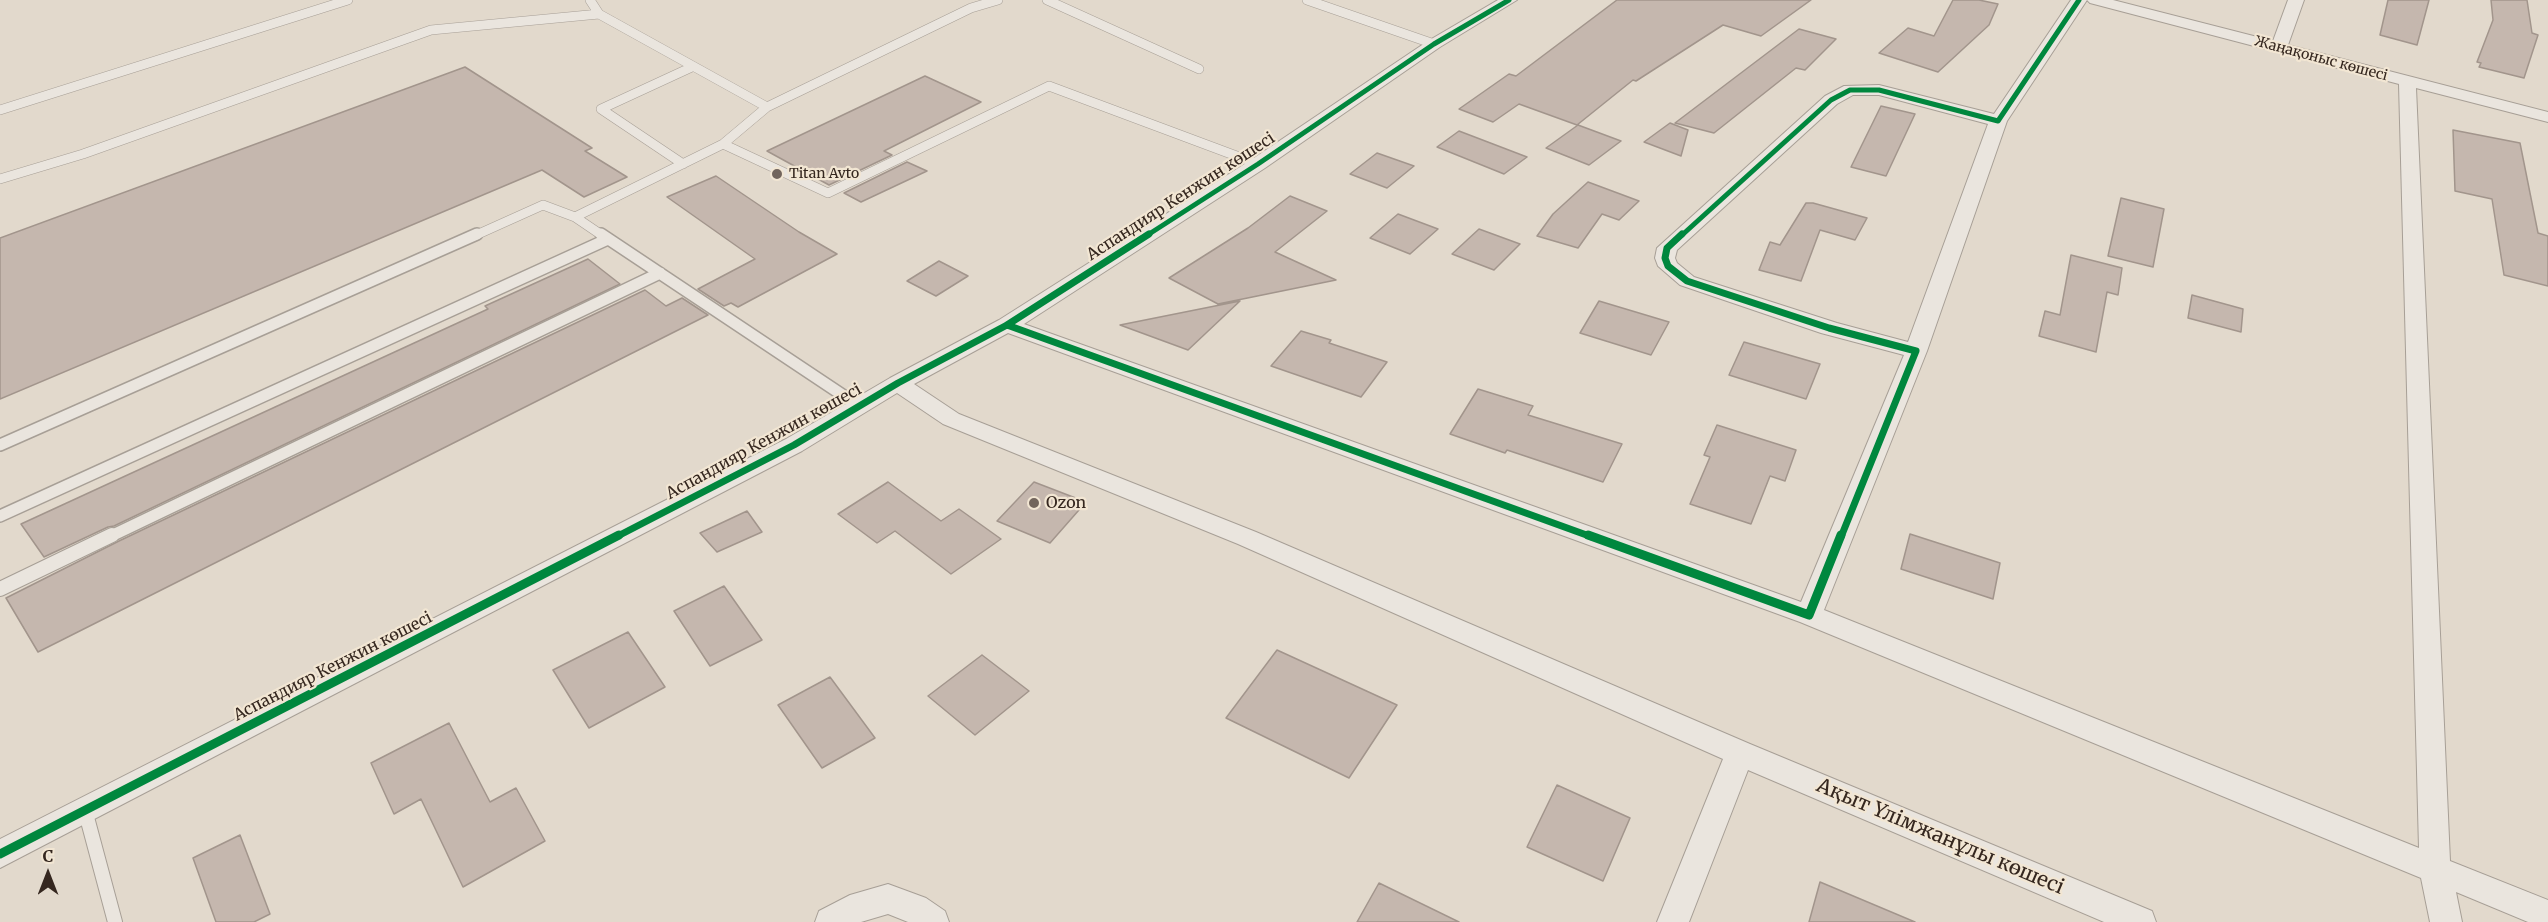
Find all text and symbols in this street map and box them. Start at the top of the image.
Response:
street label: Жаңақоныс көшесі [2253,33,2389,85]
street label: Аспандияр Кенжин көшесі [1083,129,1279,265]
place label: Titan Avto [789,166,859,182]
marker: Titan Avto [770,167,784,181]
street label: Аспандияр Кенжин көшесі [663,380,865,504]
place label: Ozon [1046,493,1086,513]
marker: Ozon [1027,496,1041,510]
street label: Аспандияр Кенжин көшесі [230,608,436,726]
street label: Ақыт Үлімжанұлы көшесі [1813,774,2067,900]
north arrow [18,844,78,904]
text: С [43,846,53,866]

